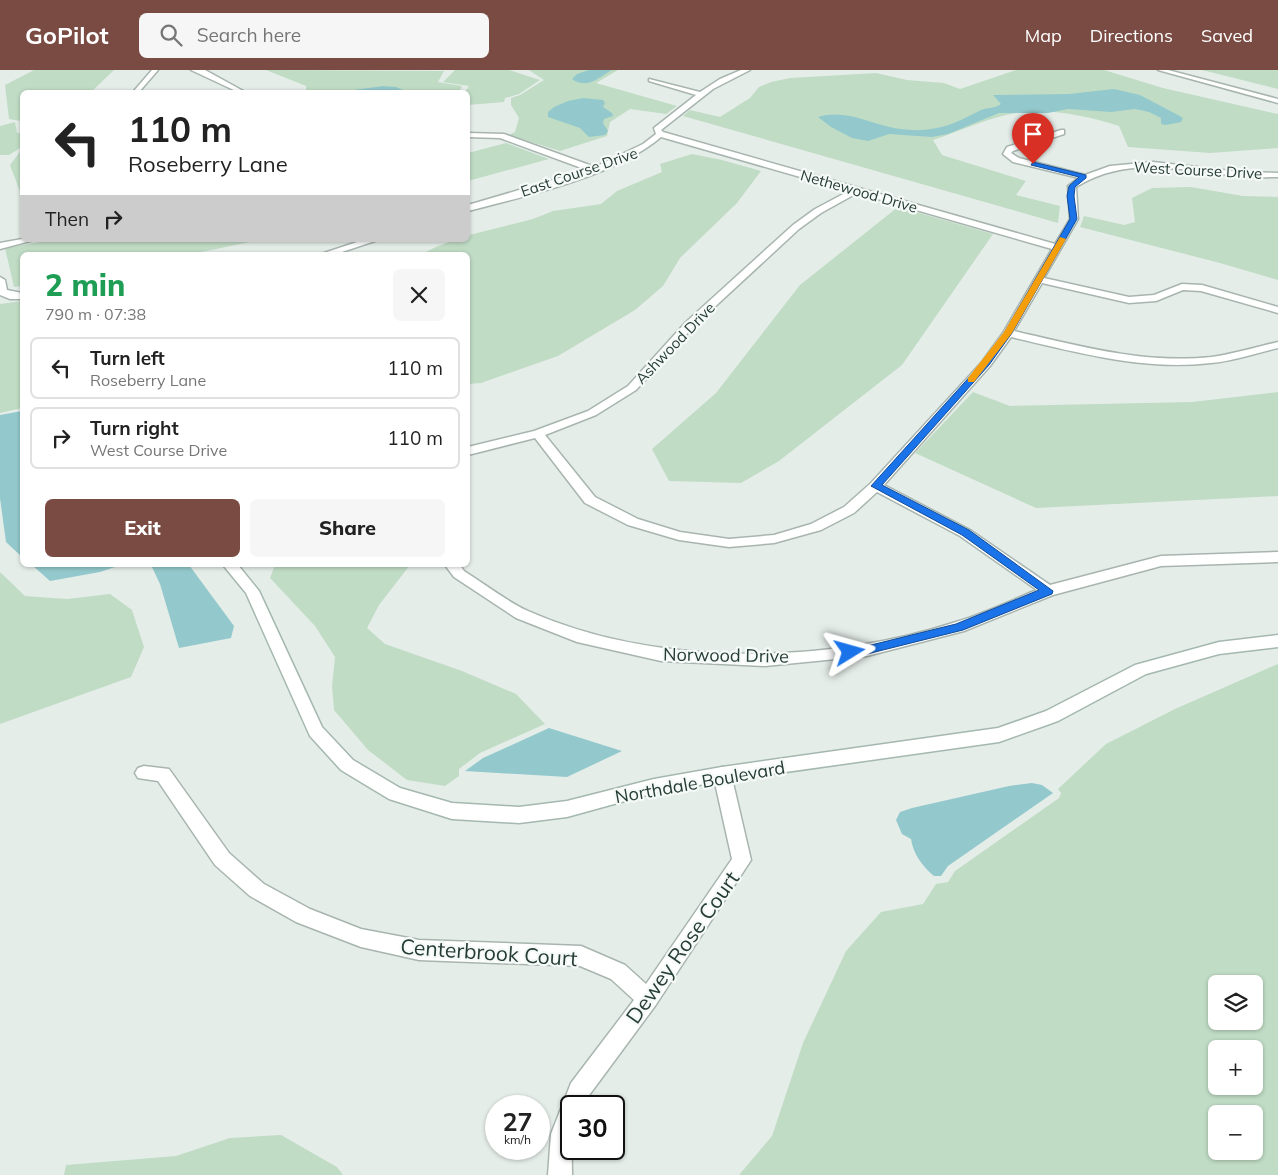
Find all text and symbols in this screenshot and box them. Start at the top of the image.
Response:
search box [139,13,489,58]
text: GoPilot [25,20,109,50]
icon: search [157,21,185,49]
text: Search here [197,23,301,47]
text: Map [1025,24,1062,47]
text: Directions [1090,24,1173,47]
text: Saved [1201,24,1253,47]
text: 110 m [128,107,232,151]
icon: left [45,110,110,175]
pin [1012,113,1054,164]
icon: arrive [1019,120,1047,148]
street label: East Course Drive [518,143,640,201]
text: Roseberry Lane [128,150,288,178]
street label: West Course Drive [1133,157,1263,183]
street label: Nethewood Drive [798,165,920,217]
icon: right [99,205,127,233]
text: Then [45,207,89,231]
text: 2 min [45,266,125,304]
button: close [393,269,445,321]
street label: Ashwood Drive [631,298,719,388]
text: 790 m · 07:38 [45,304,146,324]
text: Turn left [90,346,165,370]
icon: left [47,354,75,382]
text: 110 m [387,356,443,380]
text: Roseberry Lane [90,370,206,390]
text: Turn right [90,416,179,440]
icon: right [47,424,75,452]
text: 110 m [387,426,443,450]
text: West Course Drive [90,440,227,460]
button: Exit [45,499,240,557]
button: Share [250,499,445,557]
position arrow [823,625,875,677]
street label: Norwood Drive [663,642,789,668]
street label: Northdale Boulevard [613,756,787,808]
street label: Dewey Rose Court [620,866,744,1028]
street label: Centerbrook Court [400,933,578,971]
map controls [1208,975,1263,1160]
button: layers [1208,975,1263,1030]
button: + [1208,1040,1263,1095]
speed limit sign: 30 [560,1095,625,1160]
button: − [1208,1105,1263,1160]
text: 27 [502,1106,533,1137]
text: km/h [504,1132,531,1147]

